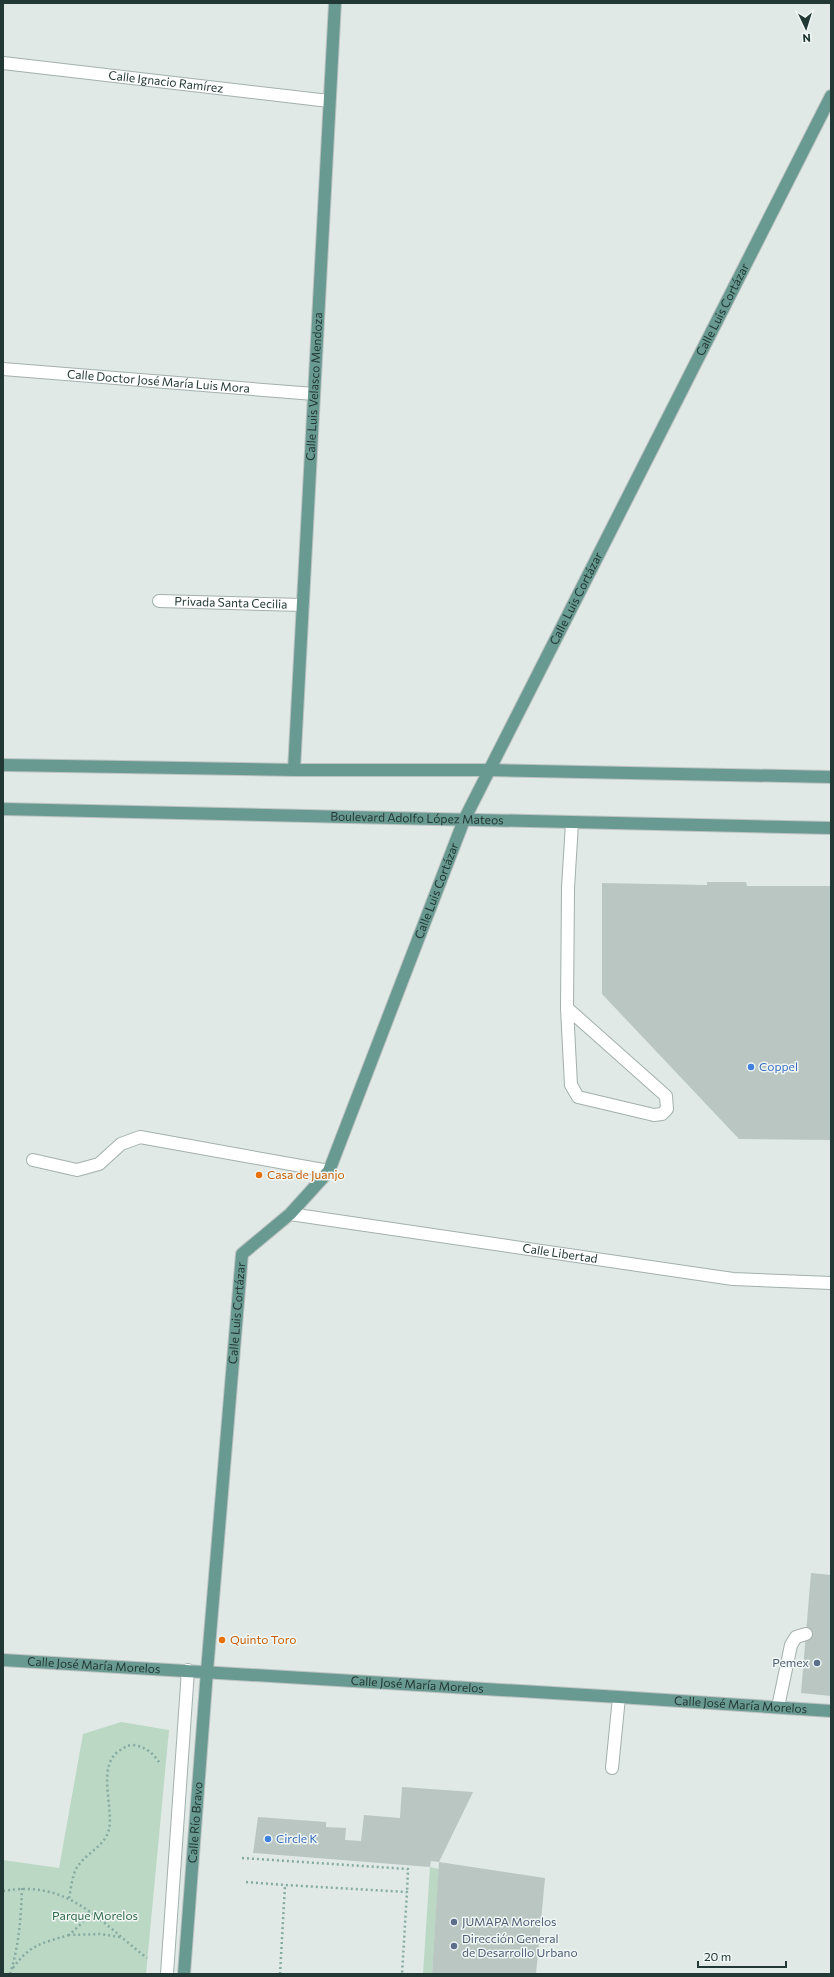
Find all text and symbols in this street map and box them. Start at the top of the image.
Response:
north arrow [786,8,826,48]
text: N [802,32,811,45]
street label: Calle Ignacio Ramírez [108,67,224,95]
street label: Calle Luis Cortázar [692,260,751,358]
street label: Calle Luis Velasco Mendoza [303,312,324,461]
street label: Calle Doctor José María Luis Mora [67,366,250,395]
street label: Calle Luis Cortázar [546,549,605,647]
street label: Privada Santa Cecilia [174,593,288,611]
street label: Boulevard Adolfo López Mateos [330,809,504,826]
street label: Calle Luis Cortázar [411,840,461,941]
place label: Coppel [759,1059,798,1073]
marker: Coppel [746,1062,756,1072]
place label: Casa de Juanjo [267,1167,345,1182]
marker: Casa de Juanjo [254,1170,264,1180]
street label: Calle Libertad [522,1240,599,1265]
street label: Calle Luis Cortázar [225,1261,247,1365]
place label: Quinto Toro [230,1632,296,1646]
marker: Quinto Toro [217,1635,227,1645]
street label: Calle José María Morelos [27,1653,161,1675]
place label: Pemex [772,1655,810,1669]
marker: Pemex [812,1658,822,1668]
street label: Calle José María Morelos [350,1673,484,1695]
street label: Calle José María Morelos [674,1693,808,1715]
street label: Calle Río Bravo [184,1781,205,1864]
place label: Circle K [276,1831,318,1845]
marker: Circle K [263,1834,273,1844]
park label: Parque Morelos [52,1908,138,1922]
place label: JUMAPA Morelos [462,1914,556,1929]
marker: JUMAPA Morelos [449,1917,459,1927]
place label: Dirección General de Desarrollo Urbano [462,1931,578,1959]
marker: Dirección General de Desarrollo Urbano [449,1941,459,1951]
scale bar [698,1943,786,1969]
text: 20 m [704,1949,731,1963]

